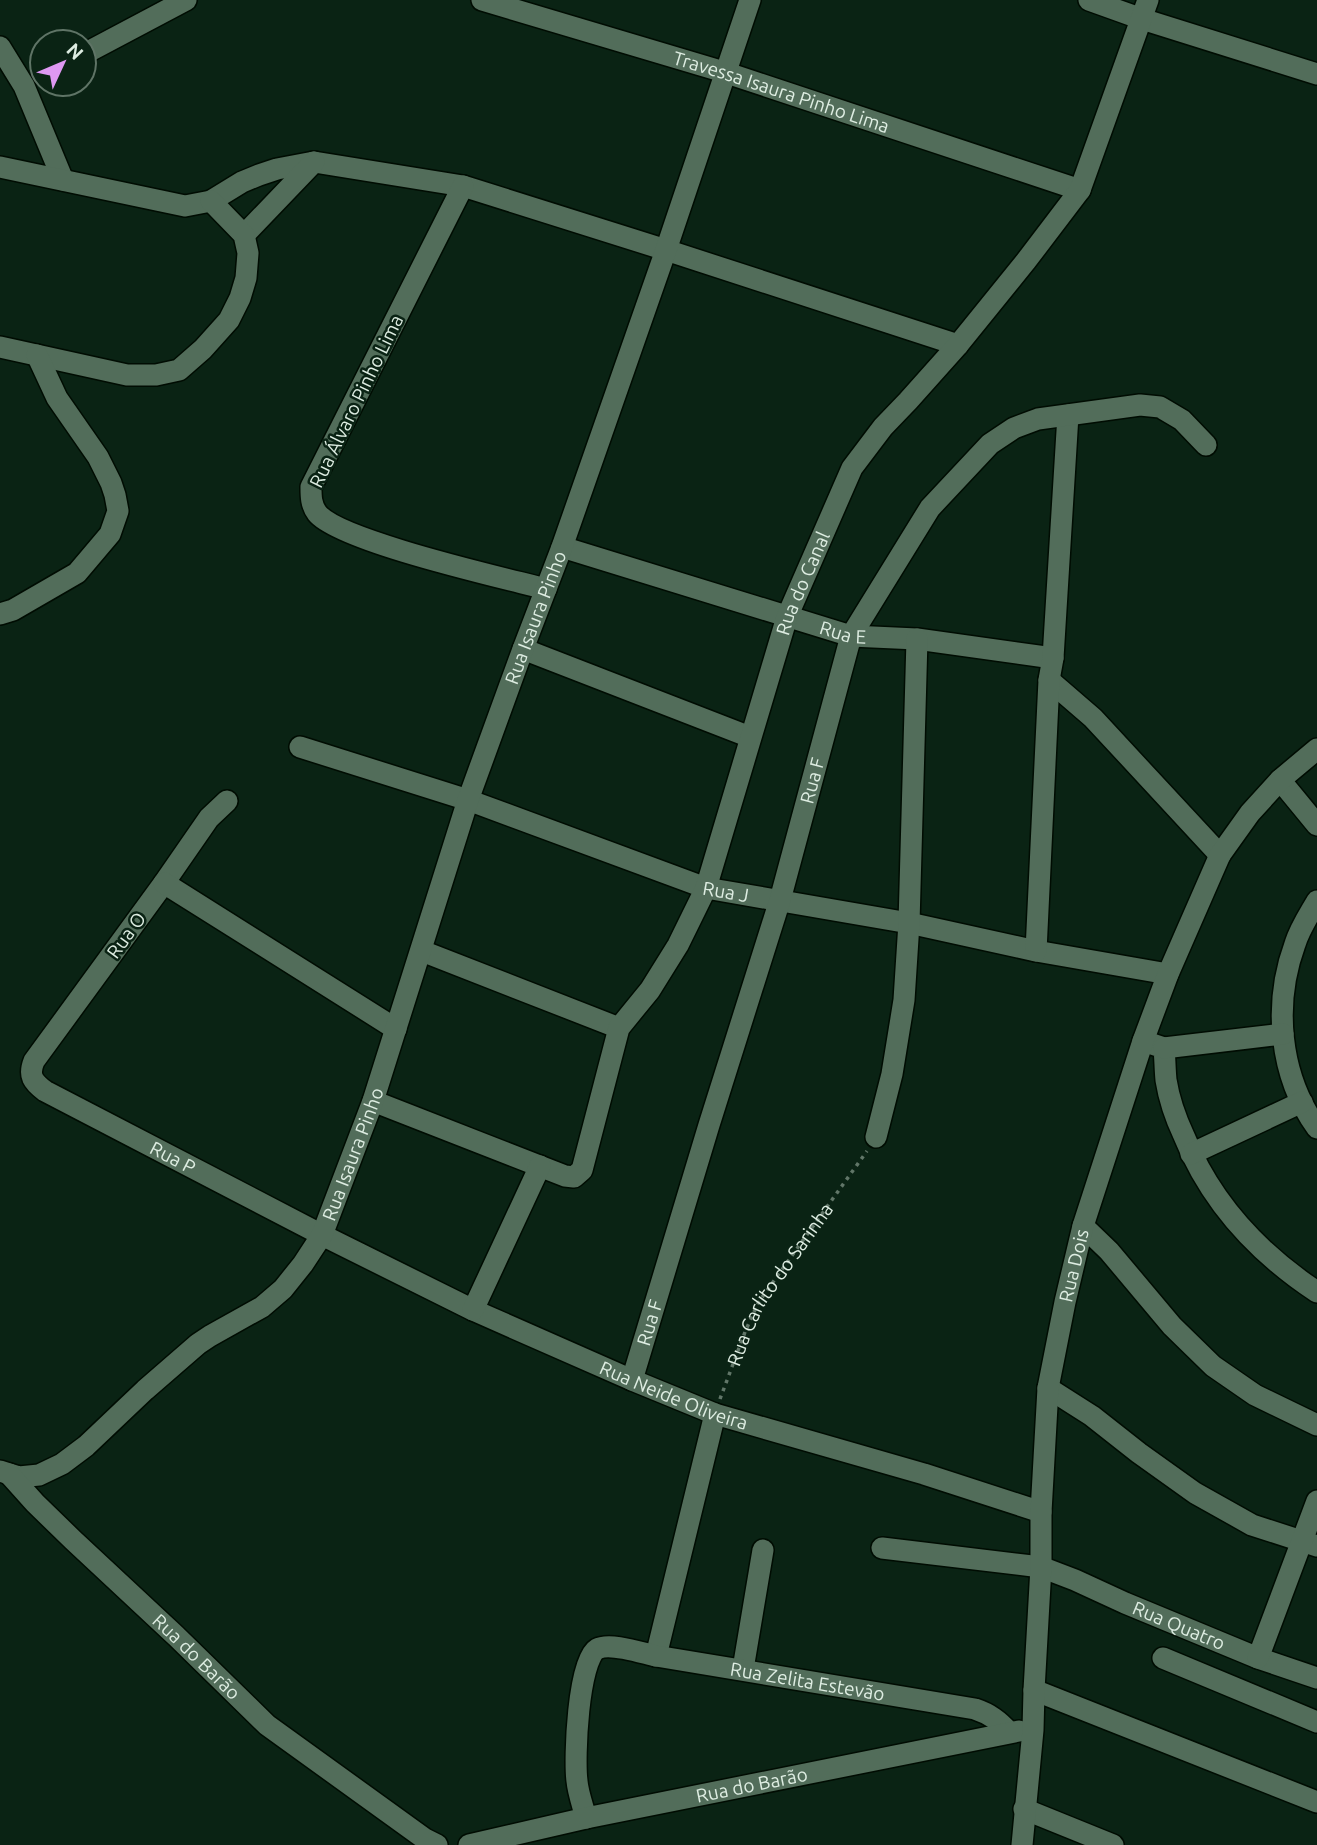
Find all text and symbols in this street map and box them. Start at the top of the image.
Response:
north arrow [28,28,98,98]
text: N [62,38,88,64]
street label: Travessa Isaura Pinho Lima [671,46,892,137]
street label: Rua Álvaro Pinho Lima [305,311,407,491]
street label: Rua do Canal [771,528,834,638]
street label: Rua Isaura Pinho [500,548,571,687]
street label: Rua E [817,616,867,648]
street label: Rua F [795,755,829,806]
street label: Rua J [701,877,750,906]
street label: Rua O [102,908,150,962]
street label: Rua Isaura Pinho [318,1085,388,1224]
street label: Rua P [146,1137,199,1178]
street label: Rua Carlito do Sarinha [722,1199,837,1369]
street label: Rua Dois [1054,1227,1093,1304]
street label: Rua F [632,1297,667,1348]
street label: Rua Neide Oliveira [596,1356,750,1434]
street label: Rua Quatro [1130,1596,1228,1654]
street label: Rua do Barão [148,1609,245,1704]
street label: Rua Zelita Estevão [729,1658,886,1705]
street label: Rua do Barão [694,1763,809,1807]

